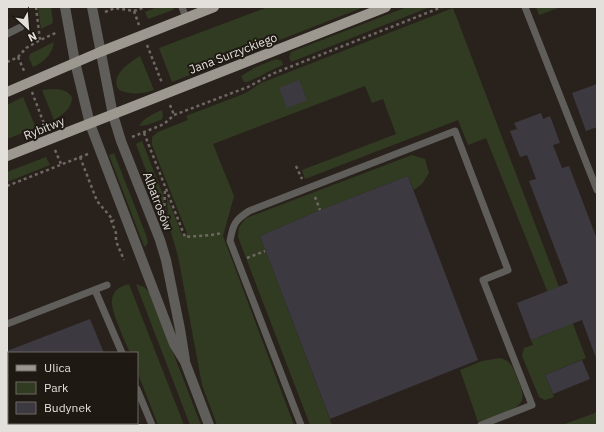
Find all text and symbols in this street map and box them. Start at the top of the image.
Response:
north arrow [8,8,48,48]
text: N [26,29,39,45]
street label: Jana Surzyckiego [187,29,279,77]
street label: Rybitwy [21,113,67,143]
street label: Albatrosów [140,170,176,232]
legend [8,352,138,424]
text: Ulica [44,360,71,375]
text: Park [44,380,69,395]
text: Budynek [44,400,92,415]

